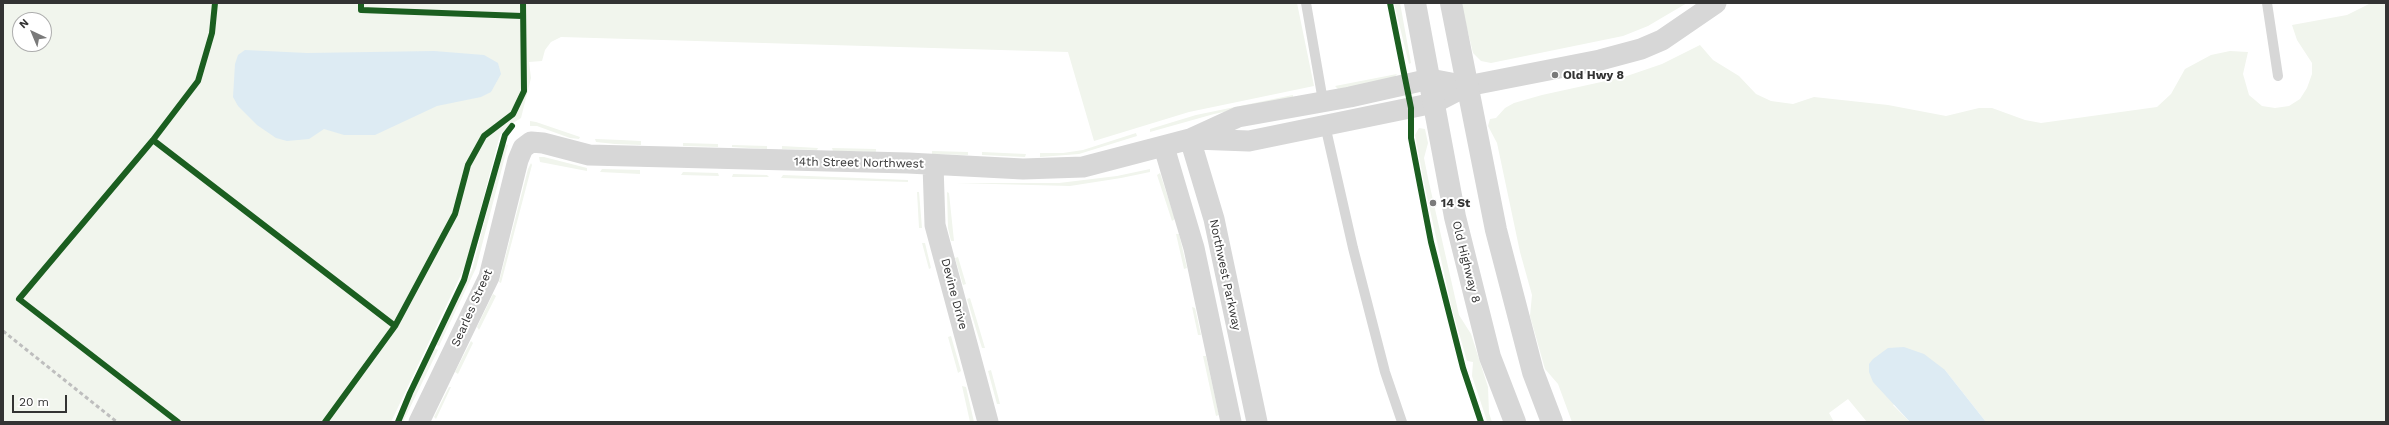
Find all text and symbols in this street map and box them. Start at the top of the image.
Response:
north arrow [12,12,52,52]
text: N [17,16,31,31]
place label: Old Hwy 8 [1563,68,1624,82]
marker: Old Hwy 8 [1550,70,1560,80]
street label: 14th Street Northwest [794,155,924,171]
place label: 14 St [1441,196,1470,210]
marker: 14 St [1428,198,1438,208]
street label: Northwest Parkway [1206,218,1244,332]
street label: Old Highway 8 [1449,220,1483,304]
street label: Devine Drive [938,257,970,331]
street label: Searles Street [448,267,496,349]
scale bar [14,387,69,413]
text: 20 m [19,395,49,409]

